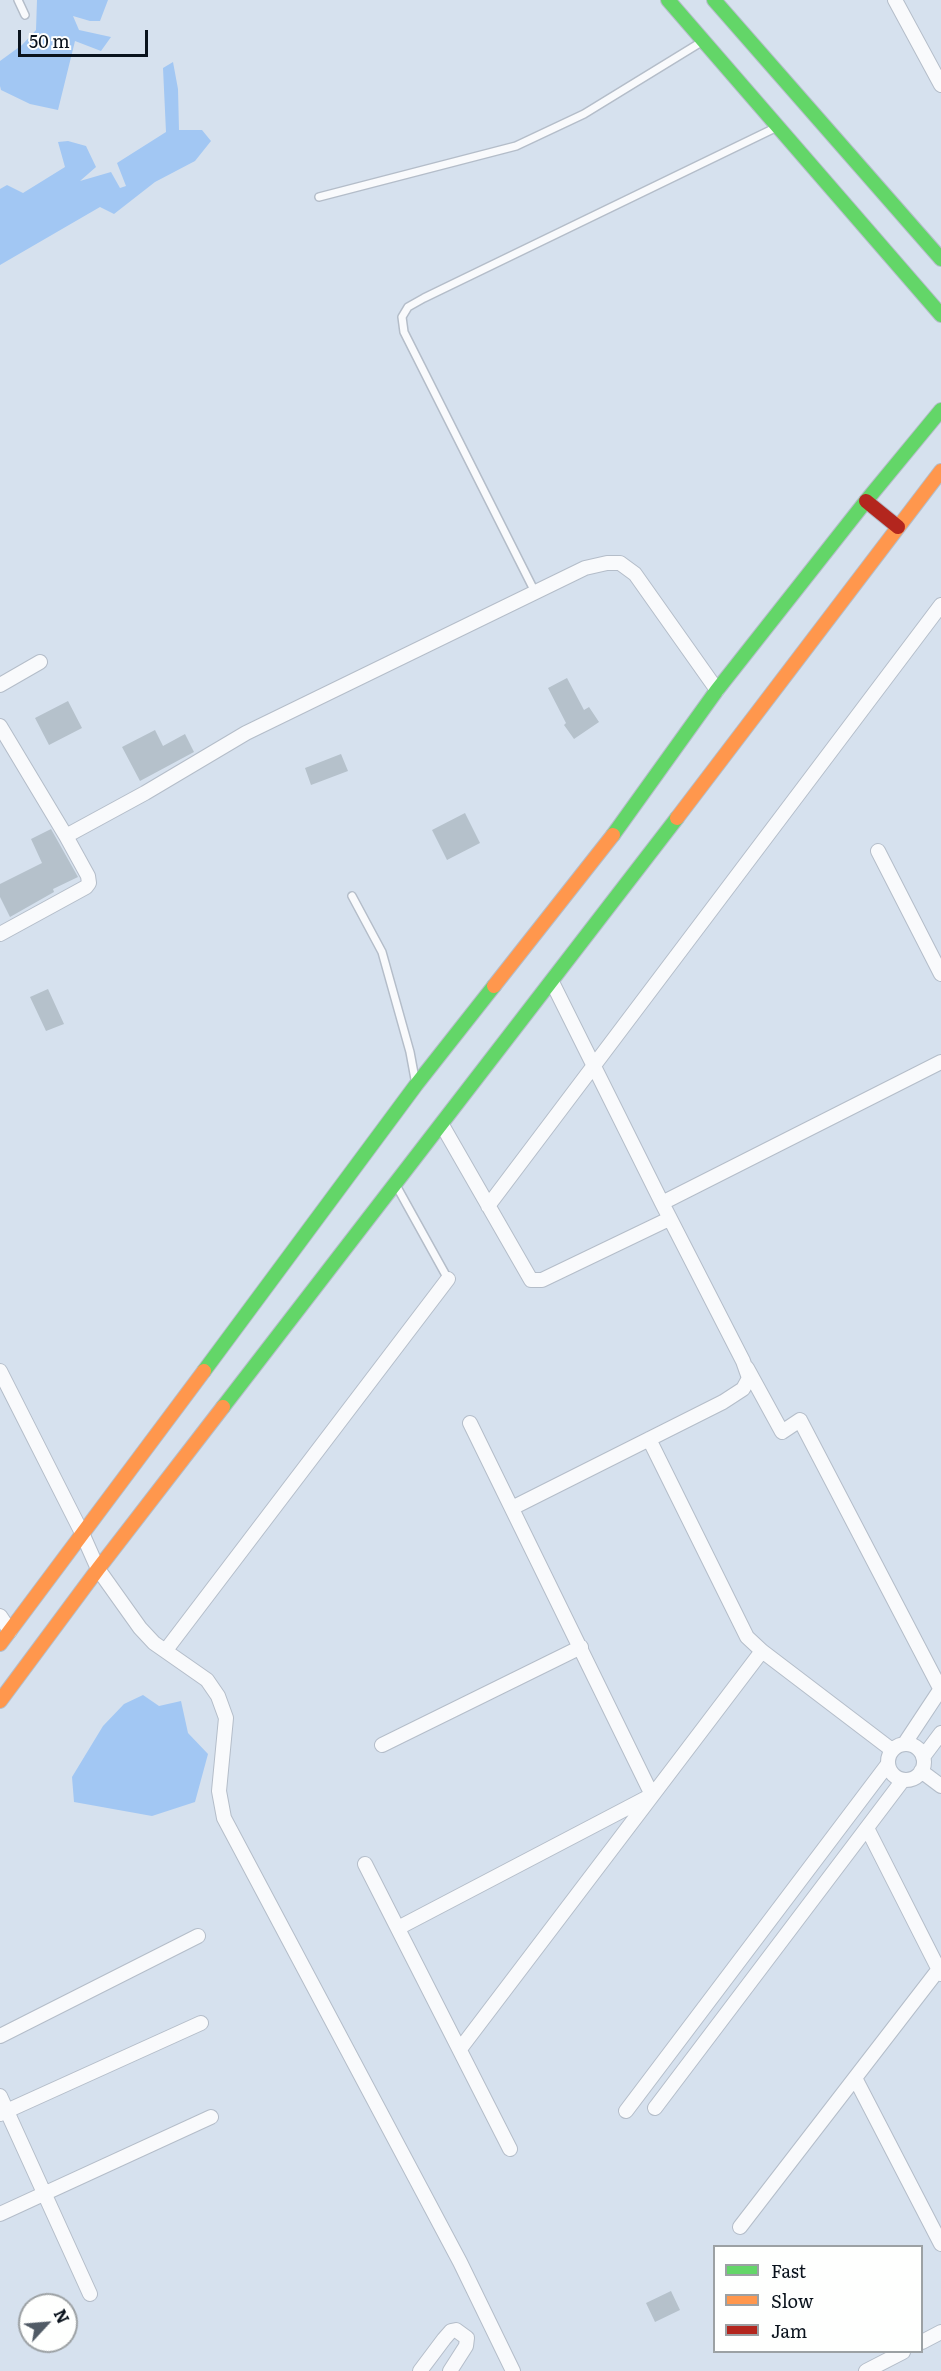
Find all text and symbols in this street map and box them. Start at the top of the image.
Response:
scale bar [21,18,152,56]
text: 50 m [29,27,70,54]
legend [713,2245,923,2353]
text: Fast [771,2257,806,2284]
text: Slow [771,2287,813,2314]
north arrow [18,2293,78,2353]
text: N [49,2305,76,2327]
text: Jam [771,2317,807,2344]

